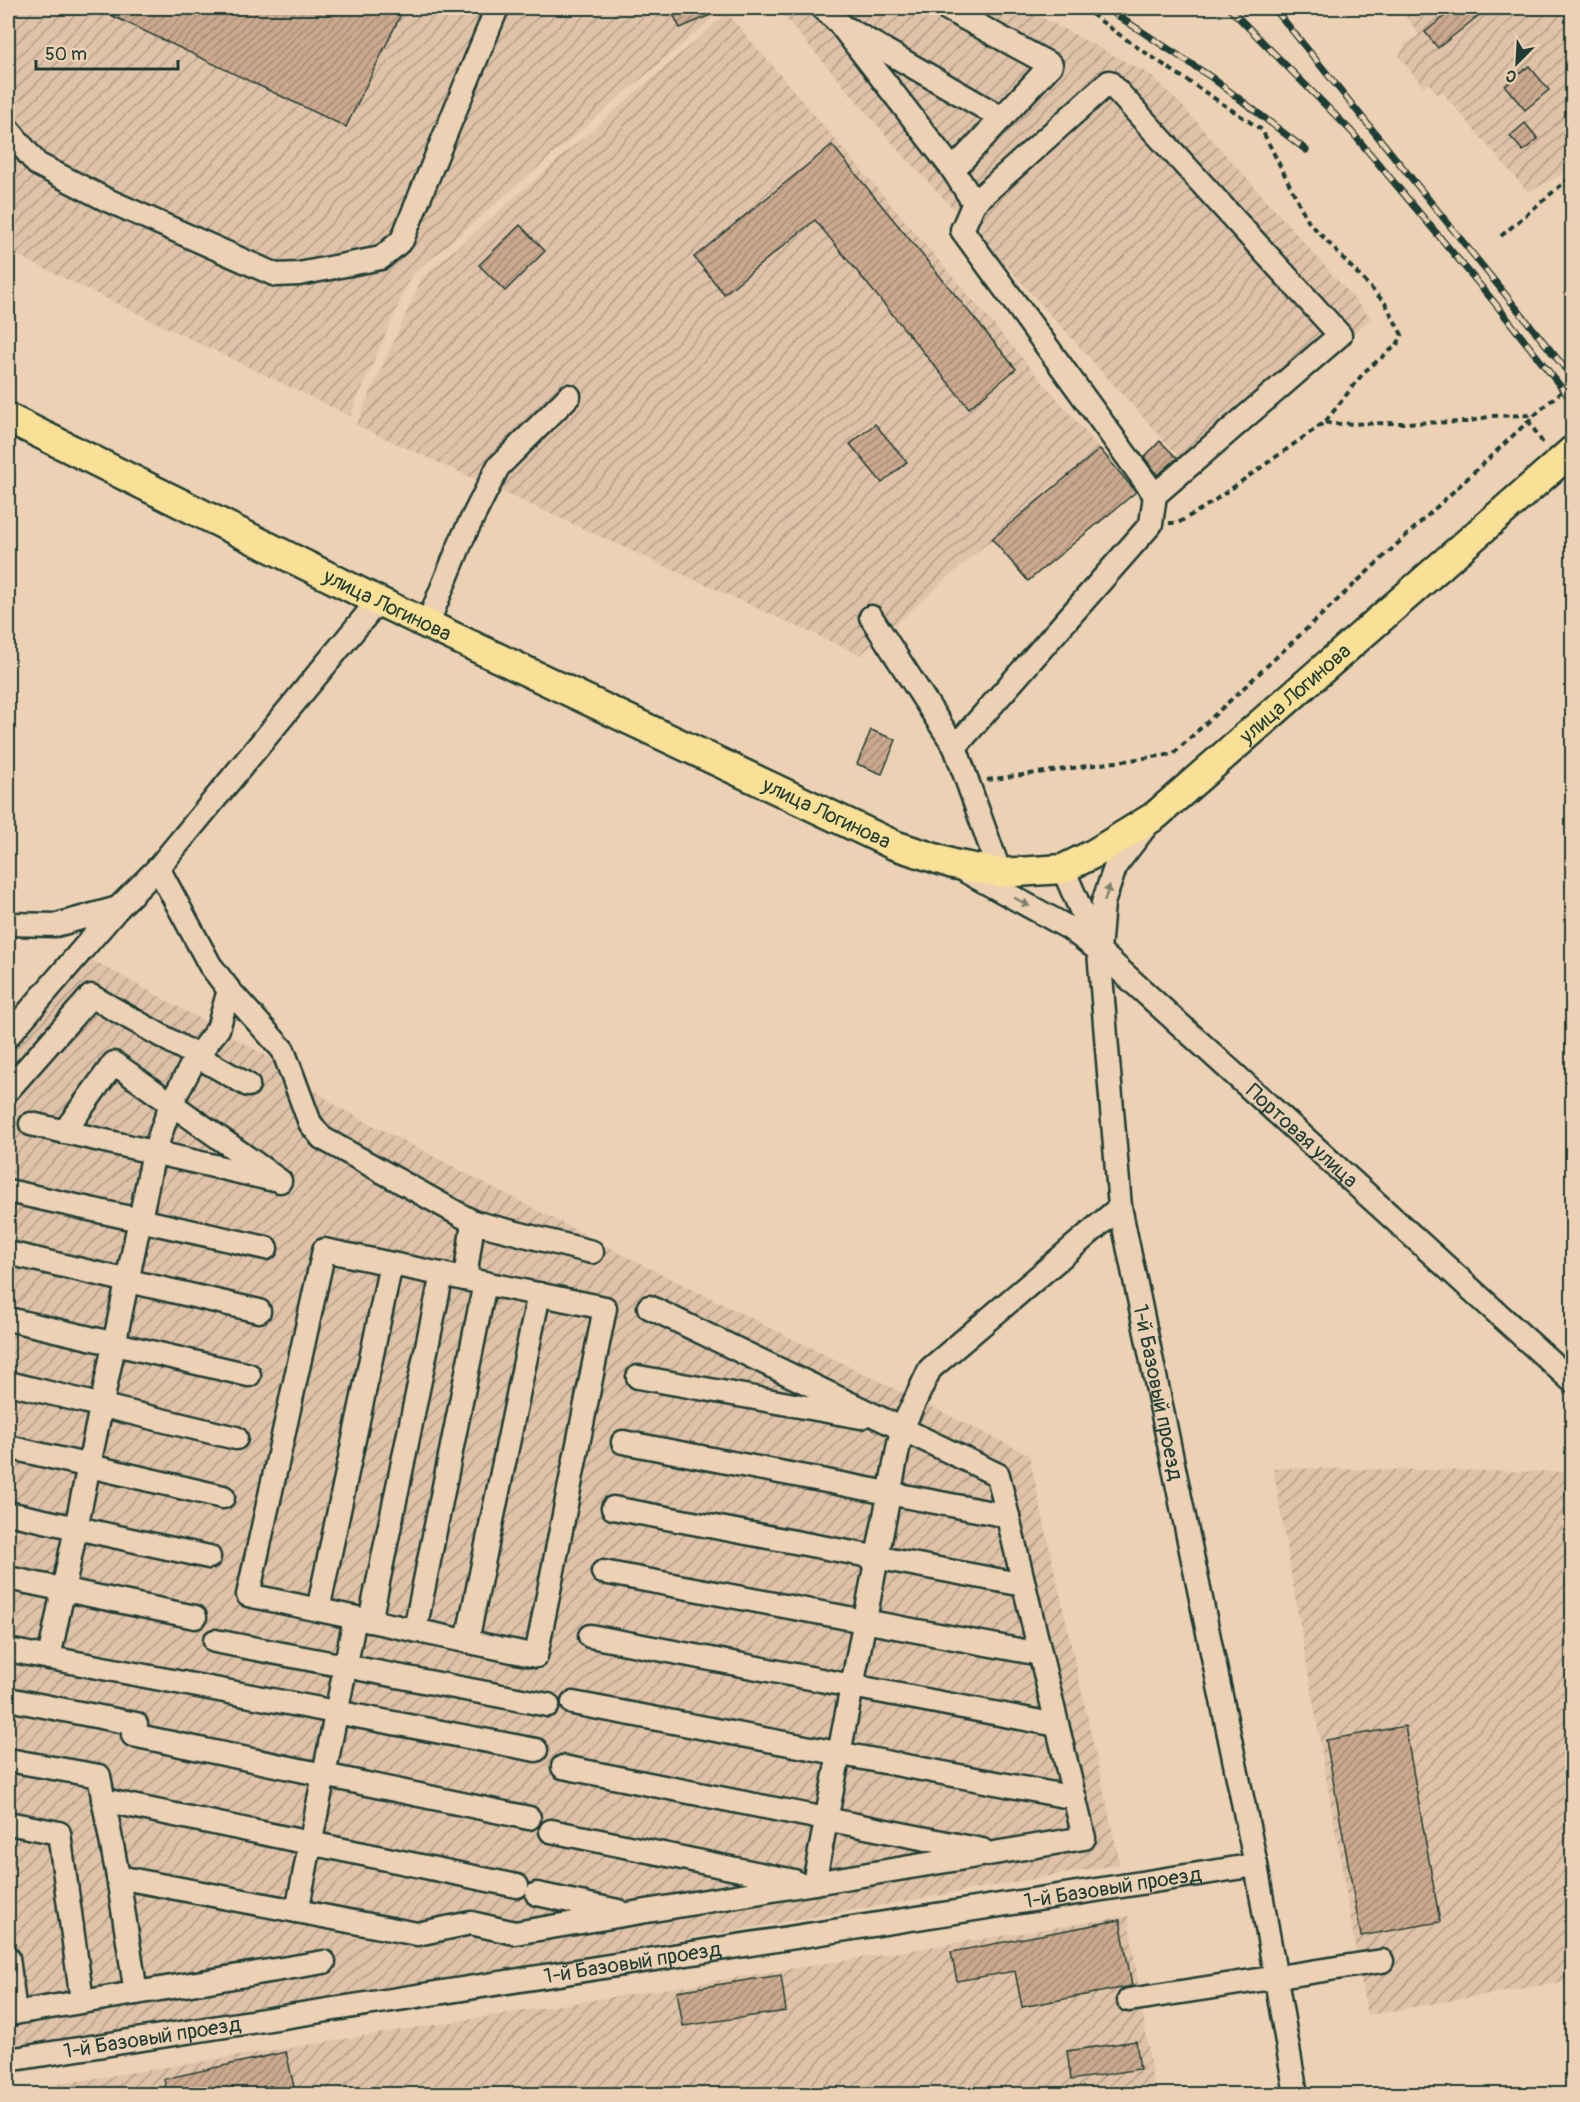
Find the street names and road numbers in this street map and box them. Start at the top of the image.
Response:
street label: улица Логинова [318,563,456,648]
street label: улица Логинова [1233,638,1357,750]
street label: улица Логинова [757,771,895,856]
street label: Портовая улица [1240,1078,1364,1194]
street label: 1-й Базовый проезд [1126,1302,1189,1483]
street label: 1-й Базовый проезд [1022,1861,1204,1915]
street label: 1-й Базовый проезд [542,1936,723,1990]
street label: 1-й Базовый проезд [62,2011,243,2065]

